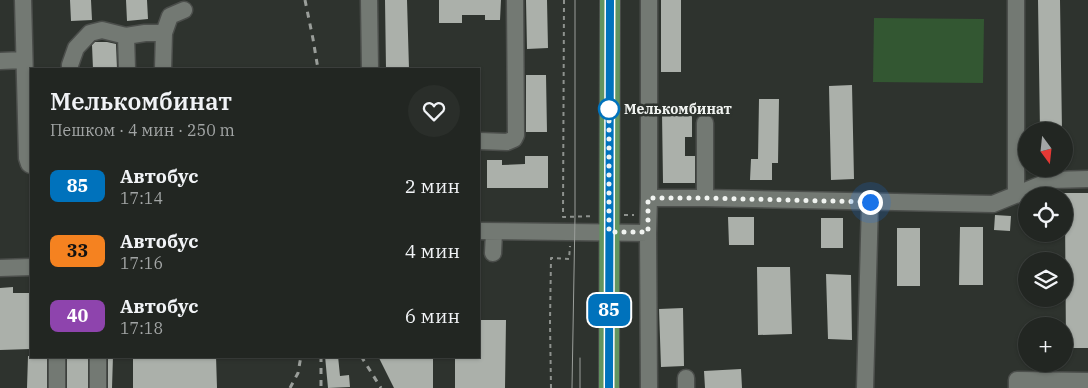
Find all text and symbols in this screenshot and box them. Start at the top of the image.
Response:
text: Мелькомбинат [50,85,232,117]
button: heart [408,85,460,137]
marker: Мелькомбинат [598,98,620,120]
place label: Мелькомбинат [624,100,732,118]
text: Пешком · 4 мин · 250 m [50,120,235,140]
north arrow [1018,122,1072,178]
map controls [1018,122,1073,372]
text: Автобус [120,164,198,188]
text: 85 [67,174,88,197]
text: 2 мин [405,174,460,198]
button: locate [1018,187,1073,242]
text: 17:14 [120,188,163,208]
your location [858,190,883,215]
text: Автобус [120,229,198,253]
text: 33 [67,239,88,262]
text: 4 мин [405,239,460,263]
button: layers [1018,252,1073,307]
text: 17:16 [120,253,163,273]
text: Автобус [120,294,198,318]
line badge: 85 [586,294,632,326]
text: 85 [598,298,620,321]
text: 40 [67,304,88,327]
text: 6 мин [405,304,460,328]
button: + [1018,317,1073,372]
text: 17:18 [120,318,163,338]

